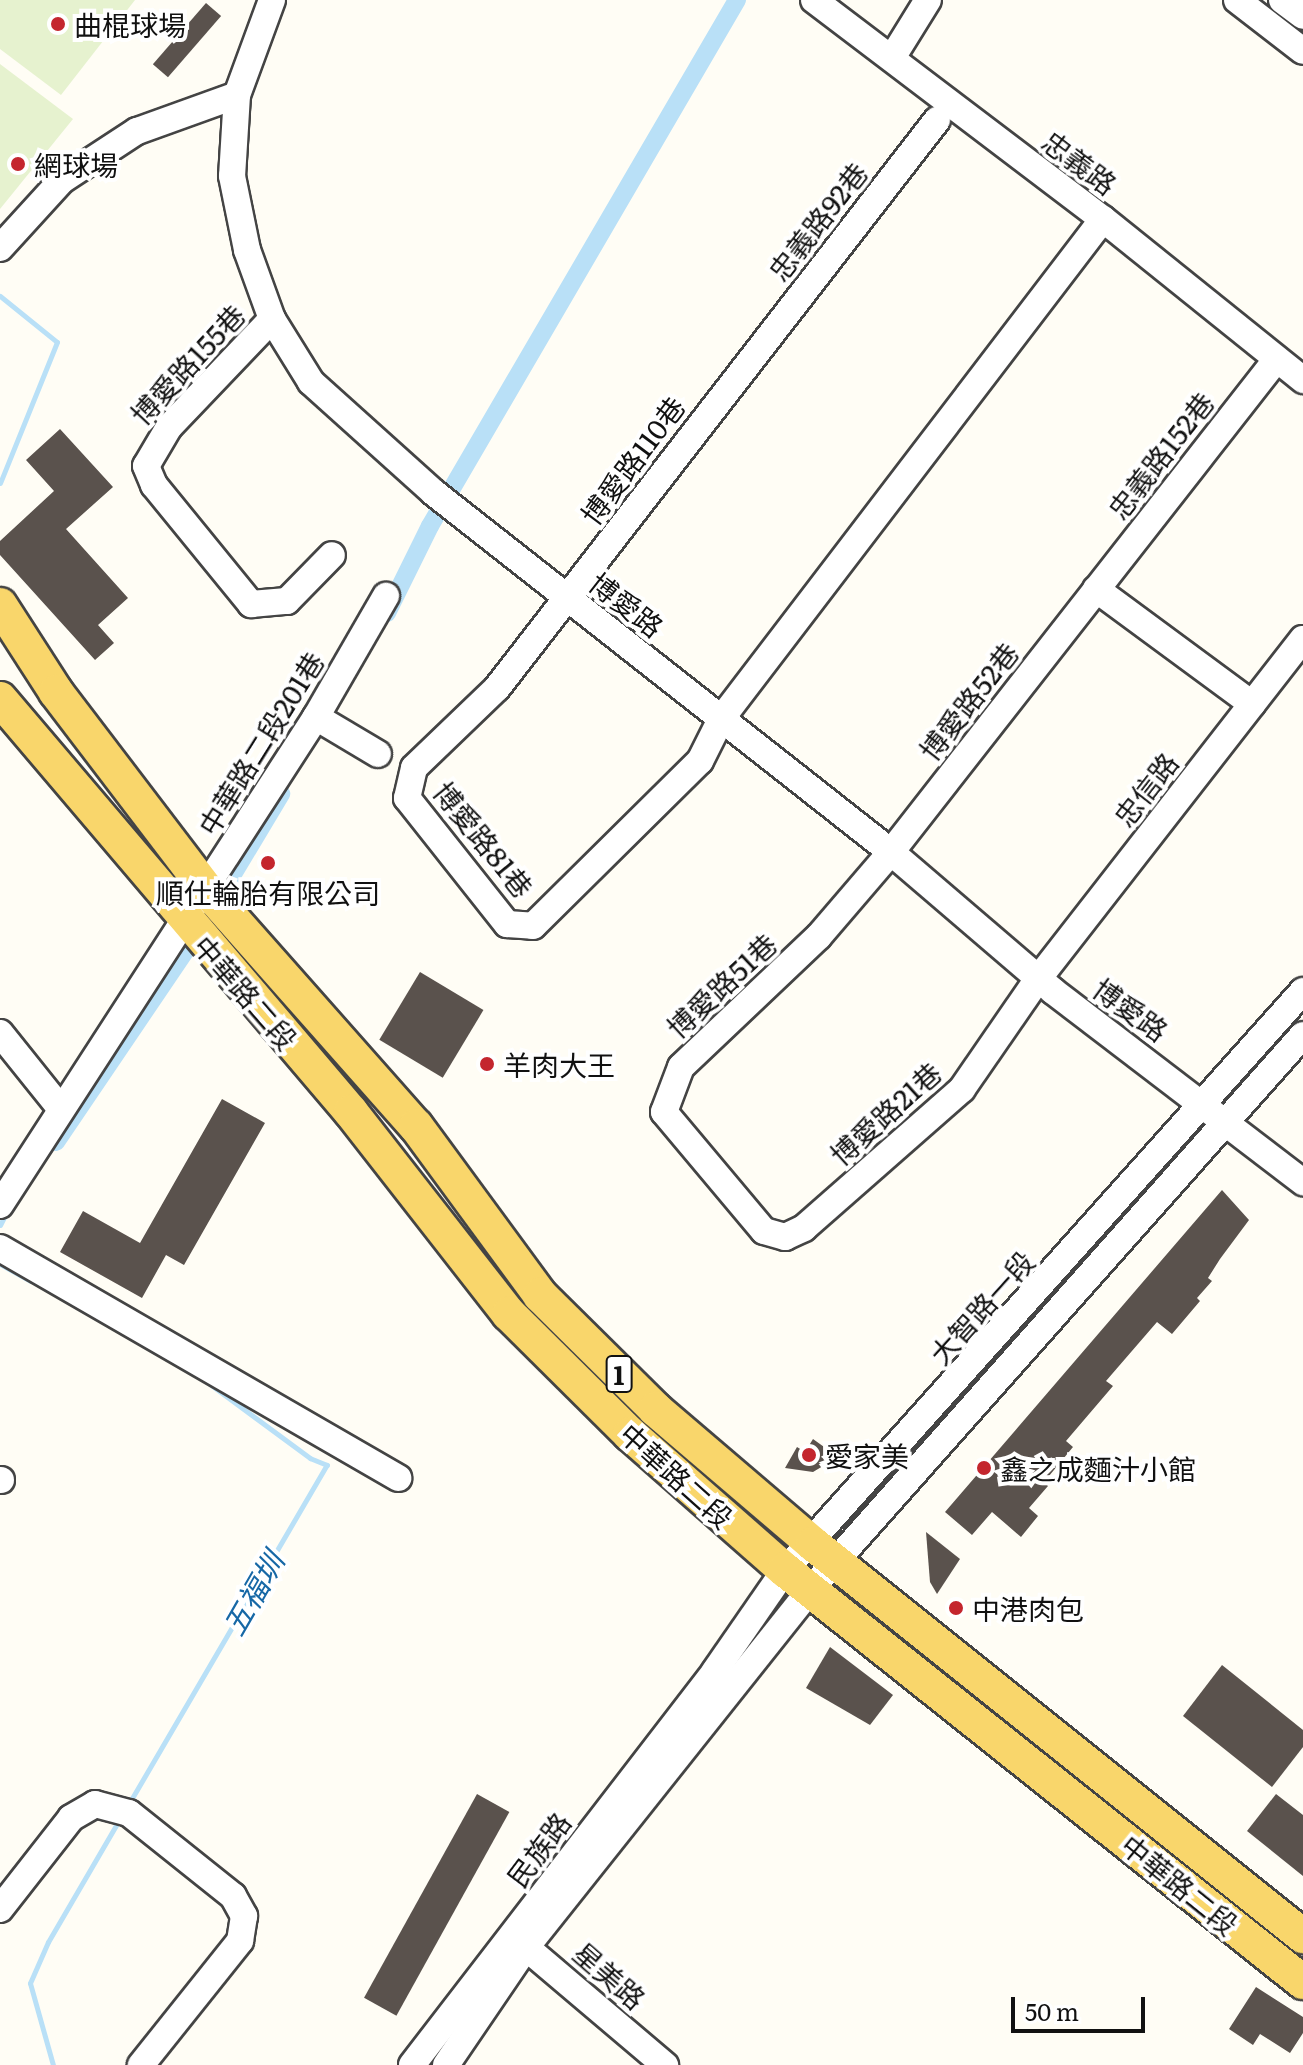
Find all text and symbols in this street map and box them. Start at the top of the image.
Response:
place label: 曲棍球場 [74,7,186,41]
marker: 曲棍球場 [49,15,67,33]
street label: 忠義路 [1036,123,1124,201]
place label: 網球場 [34,147,118,181]
marker: 網球場 [9,155,27,173]
street label: 忠義路92巷 [761,155,873,287]
street label: 博愛路155巷 [123,297,251,431]
street label: 忠義路152巷 [1100,385,1220,525]
street label: 博愛路110巷 [573,390,691,530]
street label: 博愛路 [584,565,670,643]
street label: 博愛路52巷 [912,635,1024,767]
street label: 中華路二段201巷 [190,645,330,841]
street label: 忠信路 [1106,746,1184,832]
street label: 博愛路81巷 [427,774,541,904]
marker: 順仕輪胎有限公司 [259,854,277,872]
place label: 順仕輪胎有限公司 [156,875,380,909]
street label: 博愛路51巷 [659,926,783,1044]
street label: 中華路二段 [187,928,305,1056]
street label: 博愛路 [1087,971,1175,1047]
place label: 羊肉大王 [503,1047,615,1081]
street label: 博愛路21巷 [823,1054,947,1172]
marker: 羊肉大王 [478,1055,496,1073]
street label: 大智路一段 [922,1244,1040,1370]
road number: 1 [605,1352,633,1396]
street label: 中華路二段 [614,1416,740,1534]
place label: 愛家美 [825,1438,909,1472]
marker: 愛家美 [800,1446,818,1464]
place label: 鑫之成麵汁小館 [1000,1451,1196,1485]
marker: 鑫之成麵汁小館 [975,1459,993,1477]
water label: 五福圳 [214,1545,290,1641]
place label: 中港肉包 [972,1591,1084,1625]
marker: 中港肉包 [947,1599,965,1617]
street label: 民族路 [499,1805,577,1893]
street label: 中華路二段 [1115,1827,1245,1941]
street label: 星美路 [567,1935,653,2015]
scale bar [1015,1981,1149,2031]
text: 50 m [1025,1993,1079,2028]

